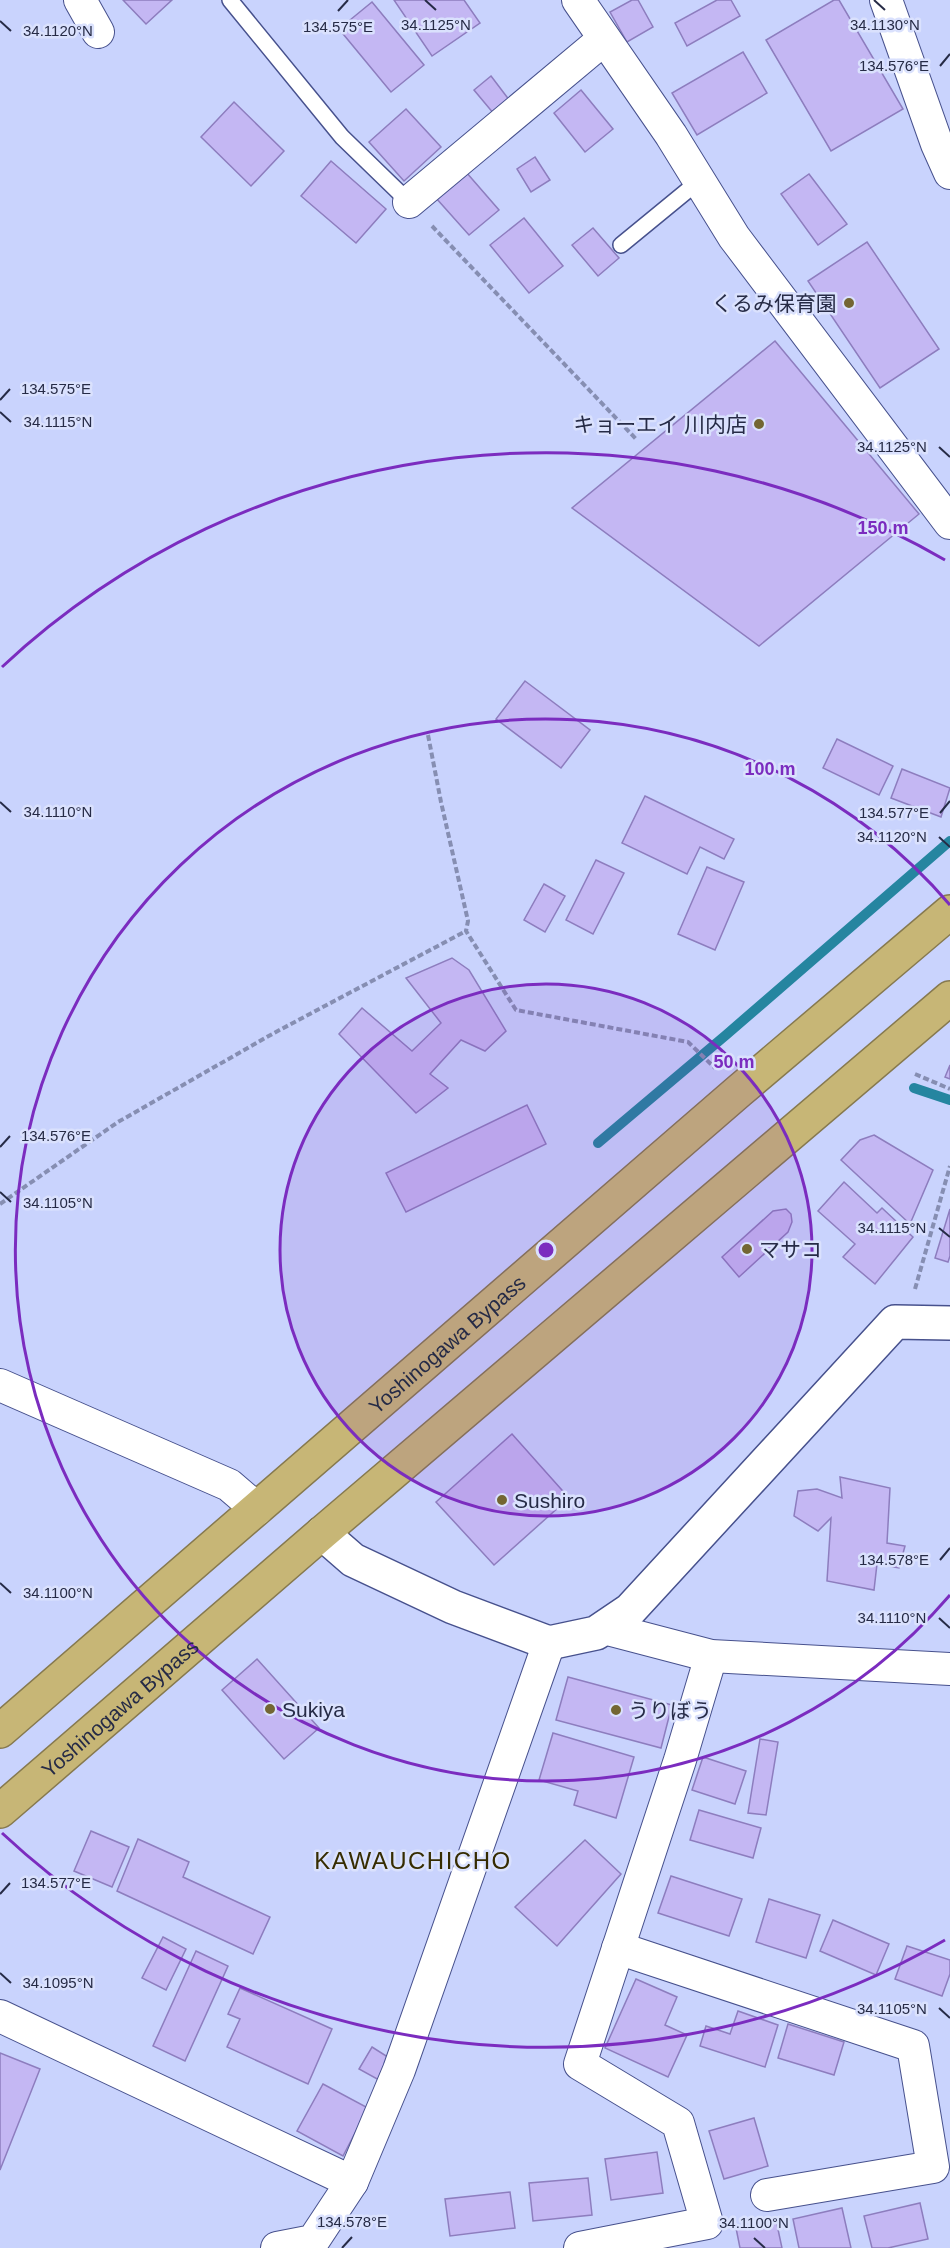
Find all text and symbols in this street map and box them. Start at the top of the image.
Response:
text: 34.1125°N [401,16,471,33]
text: 34.1130°N [850,16,920,33]
text: 134.575°E [303,18,373,35]
text: 34.1120°N [23,22,93,39]
text: 134.576°E [859,57,929,74]
place label: くるみ保育園 [711,292,837,315]
marker: くるみ保育園 [842,296,856,310]
text: 134.575°E [21,380,91,397]
text: 34.1115°N [24,413,92,430]
place label: キョーエイ 川内店 [573,413,747,436]
marker: キョーエイ 川内店 [752,417,766,431]
text: 34.1125°N [857,438,927,455]
text: 150 m [857,518,909,538]
text: 100 m [744,759,796,779]
text: 34.1110°N [24,803,92,820]
text: 134.577°E [859,804,929,821]
text: 34.1120°N [857,828,927,845]
text: 50 m [713,1052,755,1072]
text: 134.576°E [21,1127,91,1144]
text: 34.1105°N [23,1194,93,1211]
text: 34.1115°N [858,1219,926,1236]
place label: マサコ [759,1238,822,1261]
centre of rings [536,1240,556,1260]
marker: マサコ [740,1242,754,1256]
street label: Yoshinogawa Bypass [364,1270,529,1418]
place label: Sushiro [514,1489,585,1512]
marker: Sushiro [495,1493,509,1507]
text: 134.578°E [859,1551,929,1568]
text: 34.1100°N [23,1584,93,1601]
text: 34.1110°N [858,1609,926,1626]
street label: Yoshinogawa Bypass [37,1634,202,1781]
place label: Sukiya [282,1698,345,1721]
place label: うりぼう [628,1699,712,1722]
marker: Sukiya [263,1702,277,1716]
marker: うりぼう [609,1703,623,1717]
district label: KAWAUCHICHO [314,1847,512,1874]
text: 134.577°E [21,1874,91,1891]
text: 34.1095°N [22,1974,94,1991]
text: 34.1105°N [857,2000,927,2017]
text: 134.578°E [317,2213,387,2230]
text: 34.1100°N [719,2214,789,2231]

